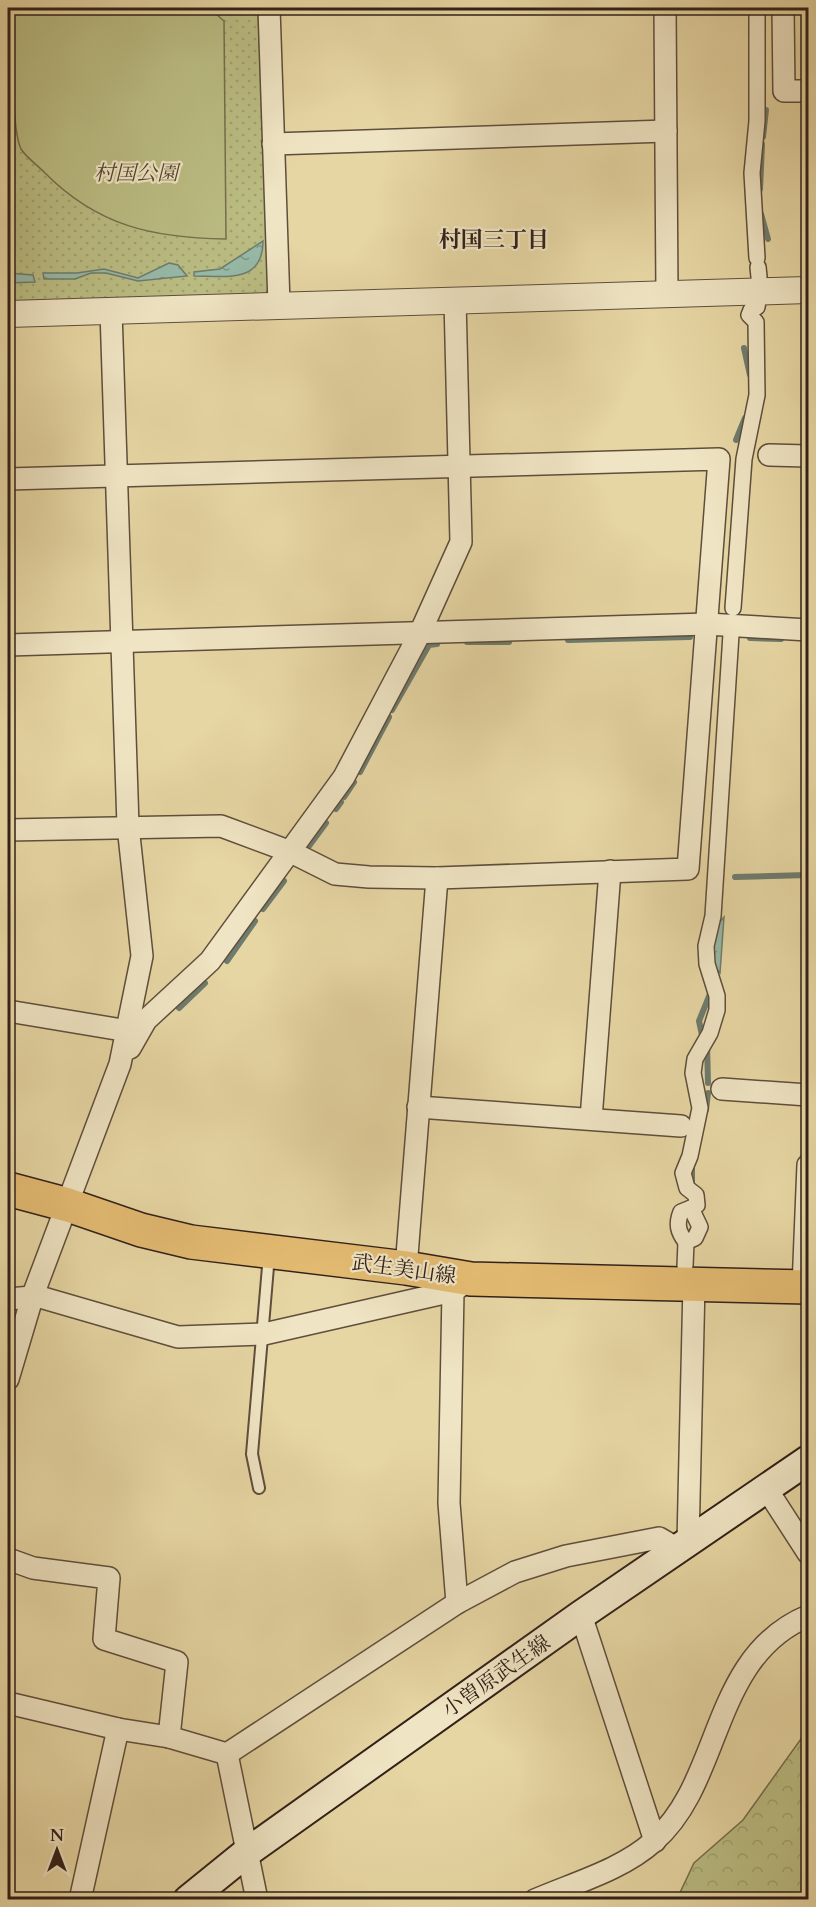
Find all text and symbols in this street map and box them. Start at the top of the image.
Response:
park label: 村国公園 [94,159,181,188]
district label: 村国三丁目 [439,225,549,255]
street label: 武生美山線 [350,1248,458,1291]
street label: 小曽原武生線 [436,1628,556,1724]
north arrow [27,1820,87,1880]
text: N [50,1825,64,1847]

